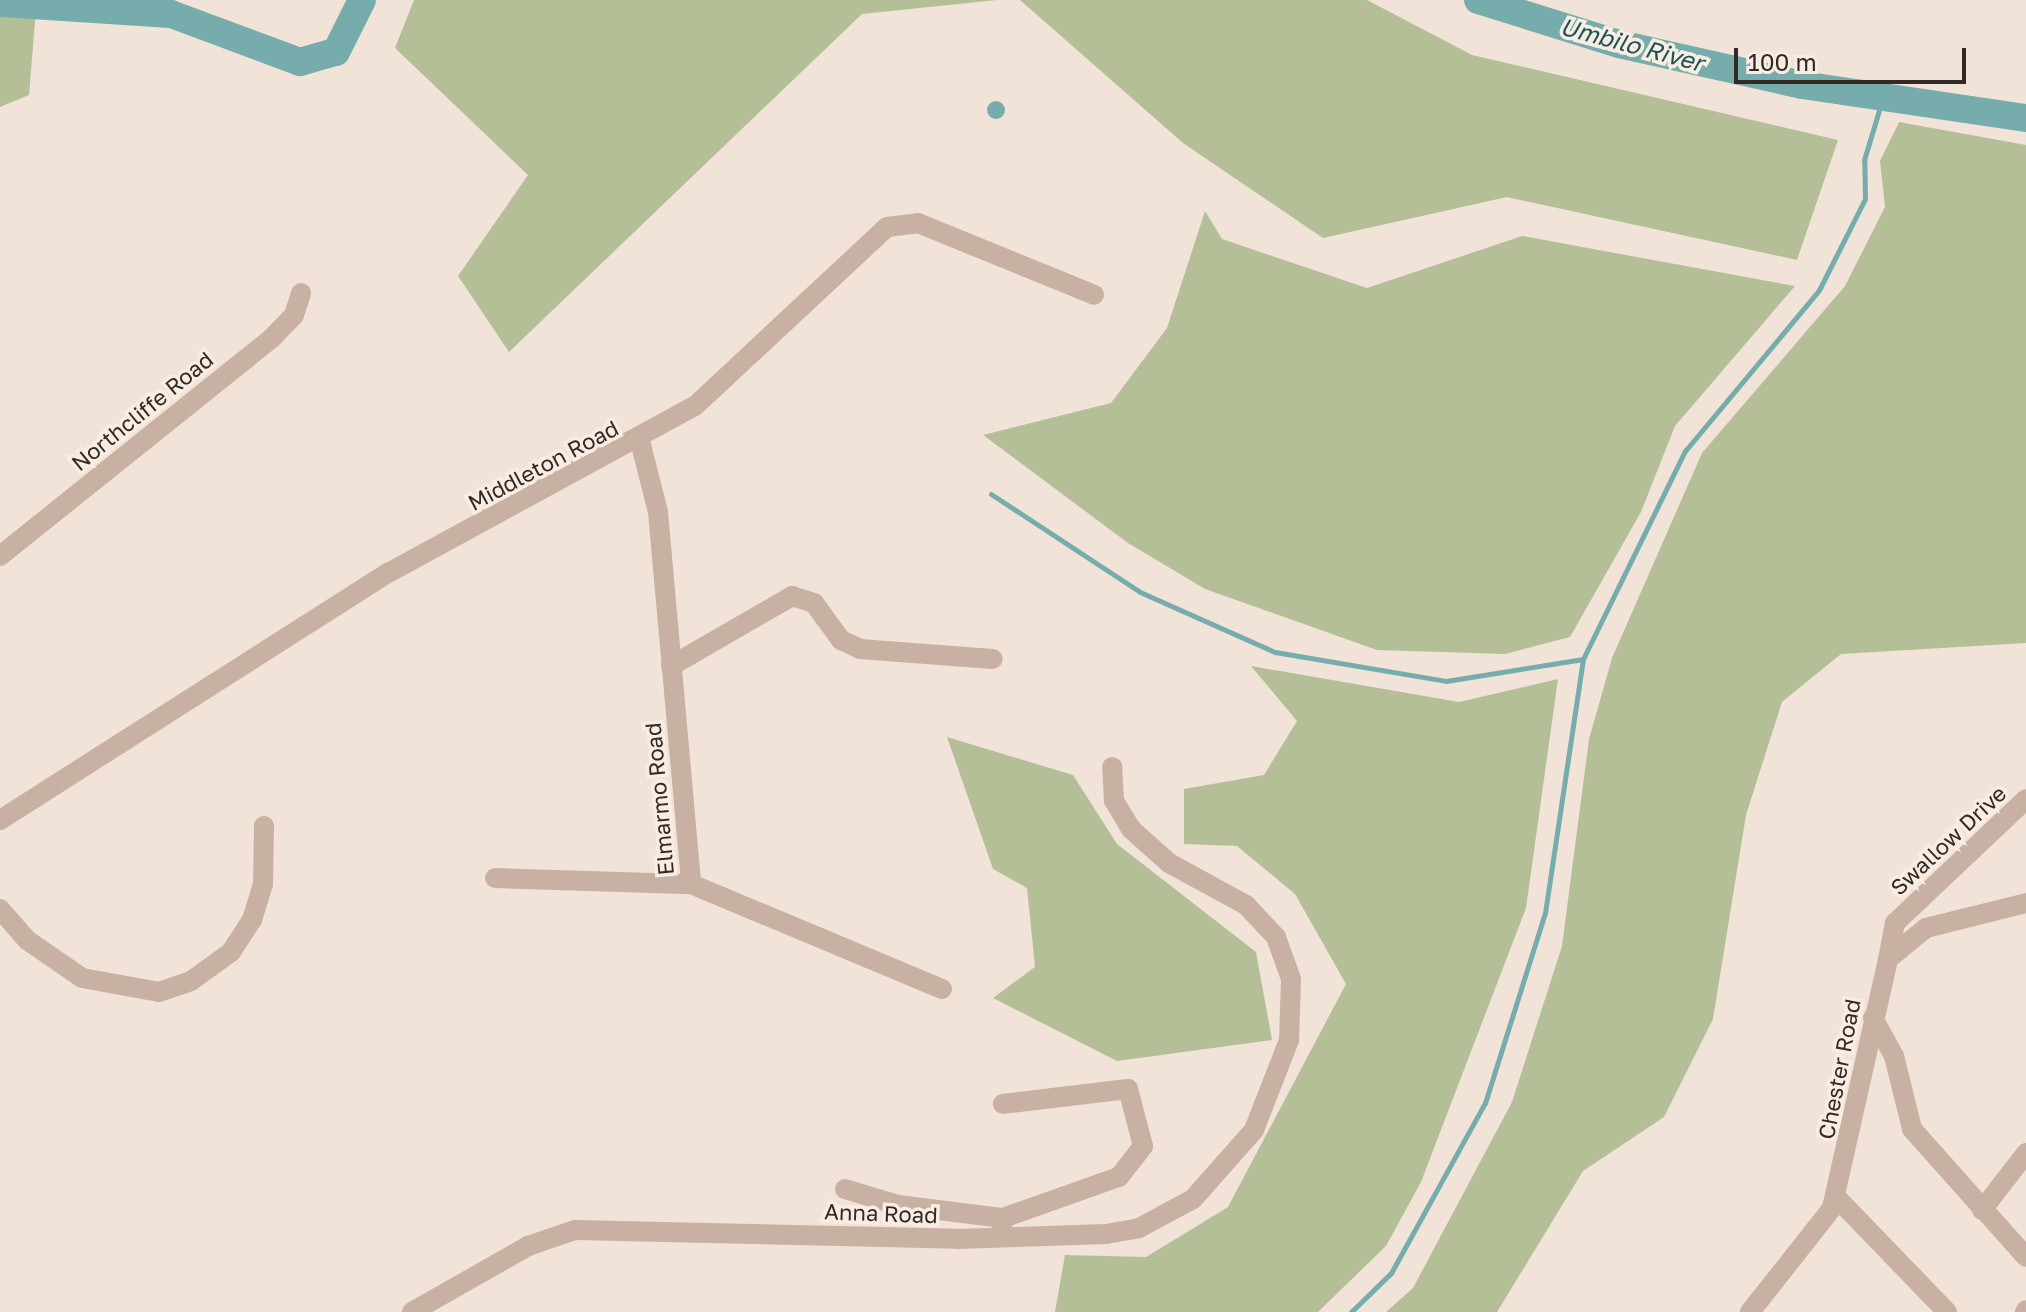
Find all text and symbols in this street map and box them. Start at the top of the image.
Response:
water label: Umbilo River [1557,11,1707,77]
scale bar [1738,32,1970,82]
text: 100 m [1748,47,1817,76]
street label: Northcliffe Road [66,346,218,476]
street label: Middleton Road [463,414,623,516]
street label: Elmarmo Road [639,722,679,876]
street label: Swallow Drive [1885,780,2011,900]
street label: Chester Road [1812,997,1866,1141]
street label: Anna Road [824,1198,938,1228]

